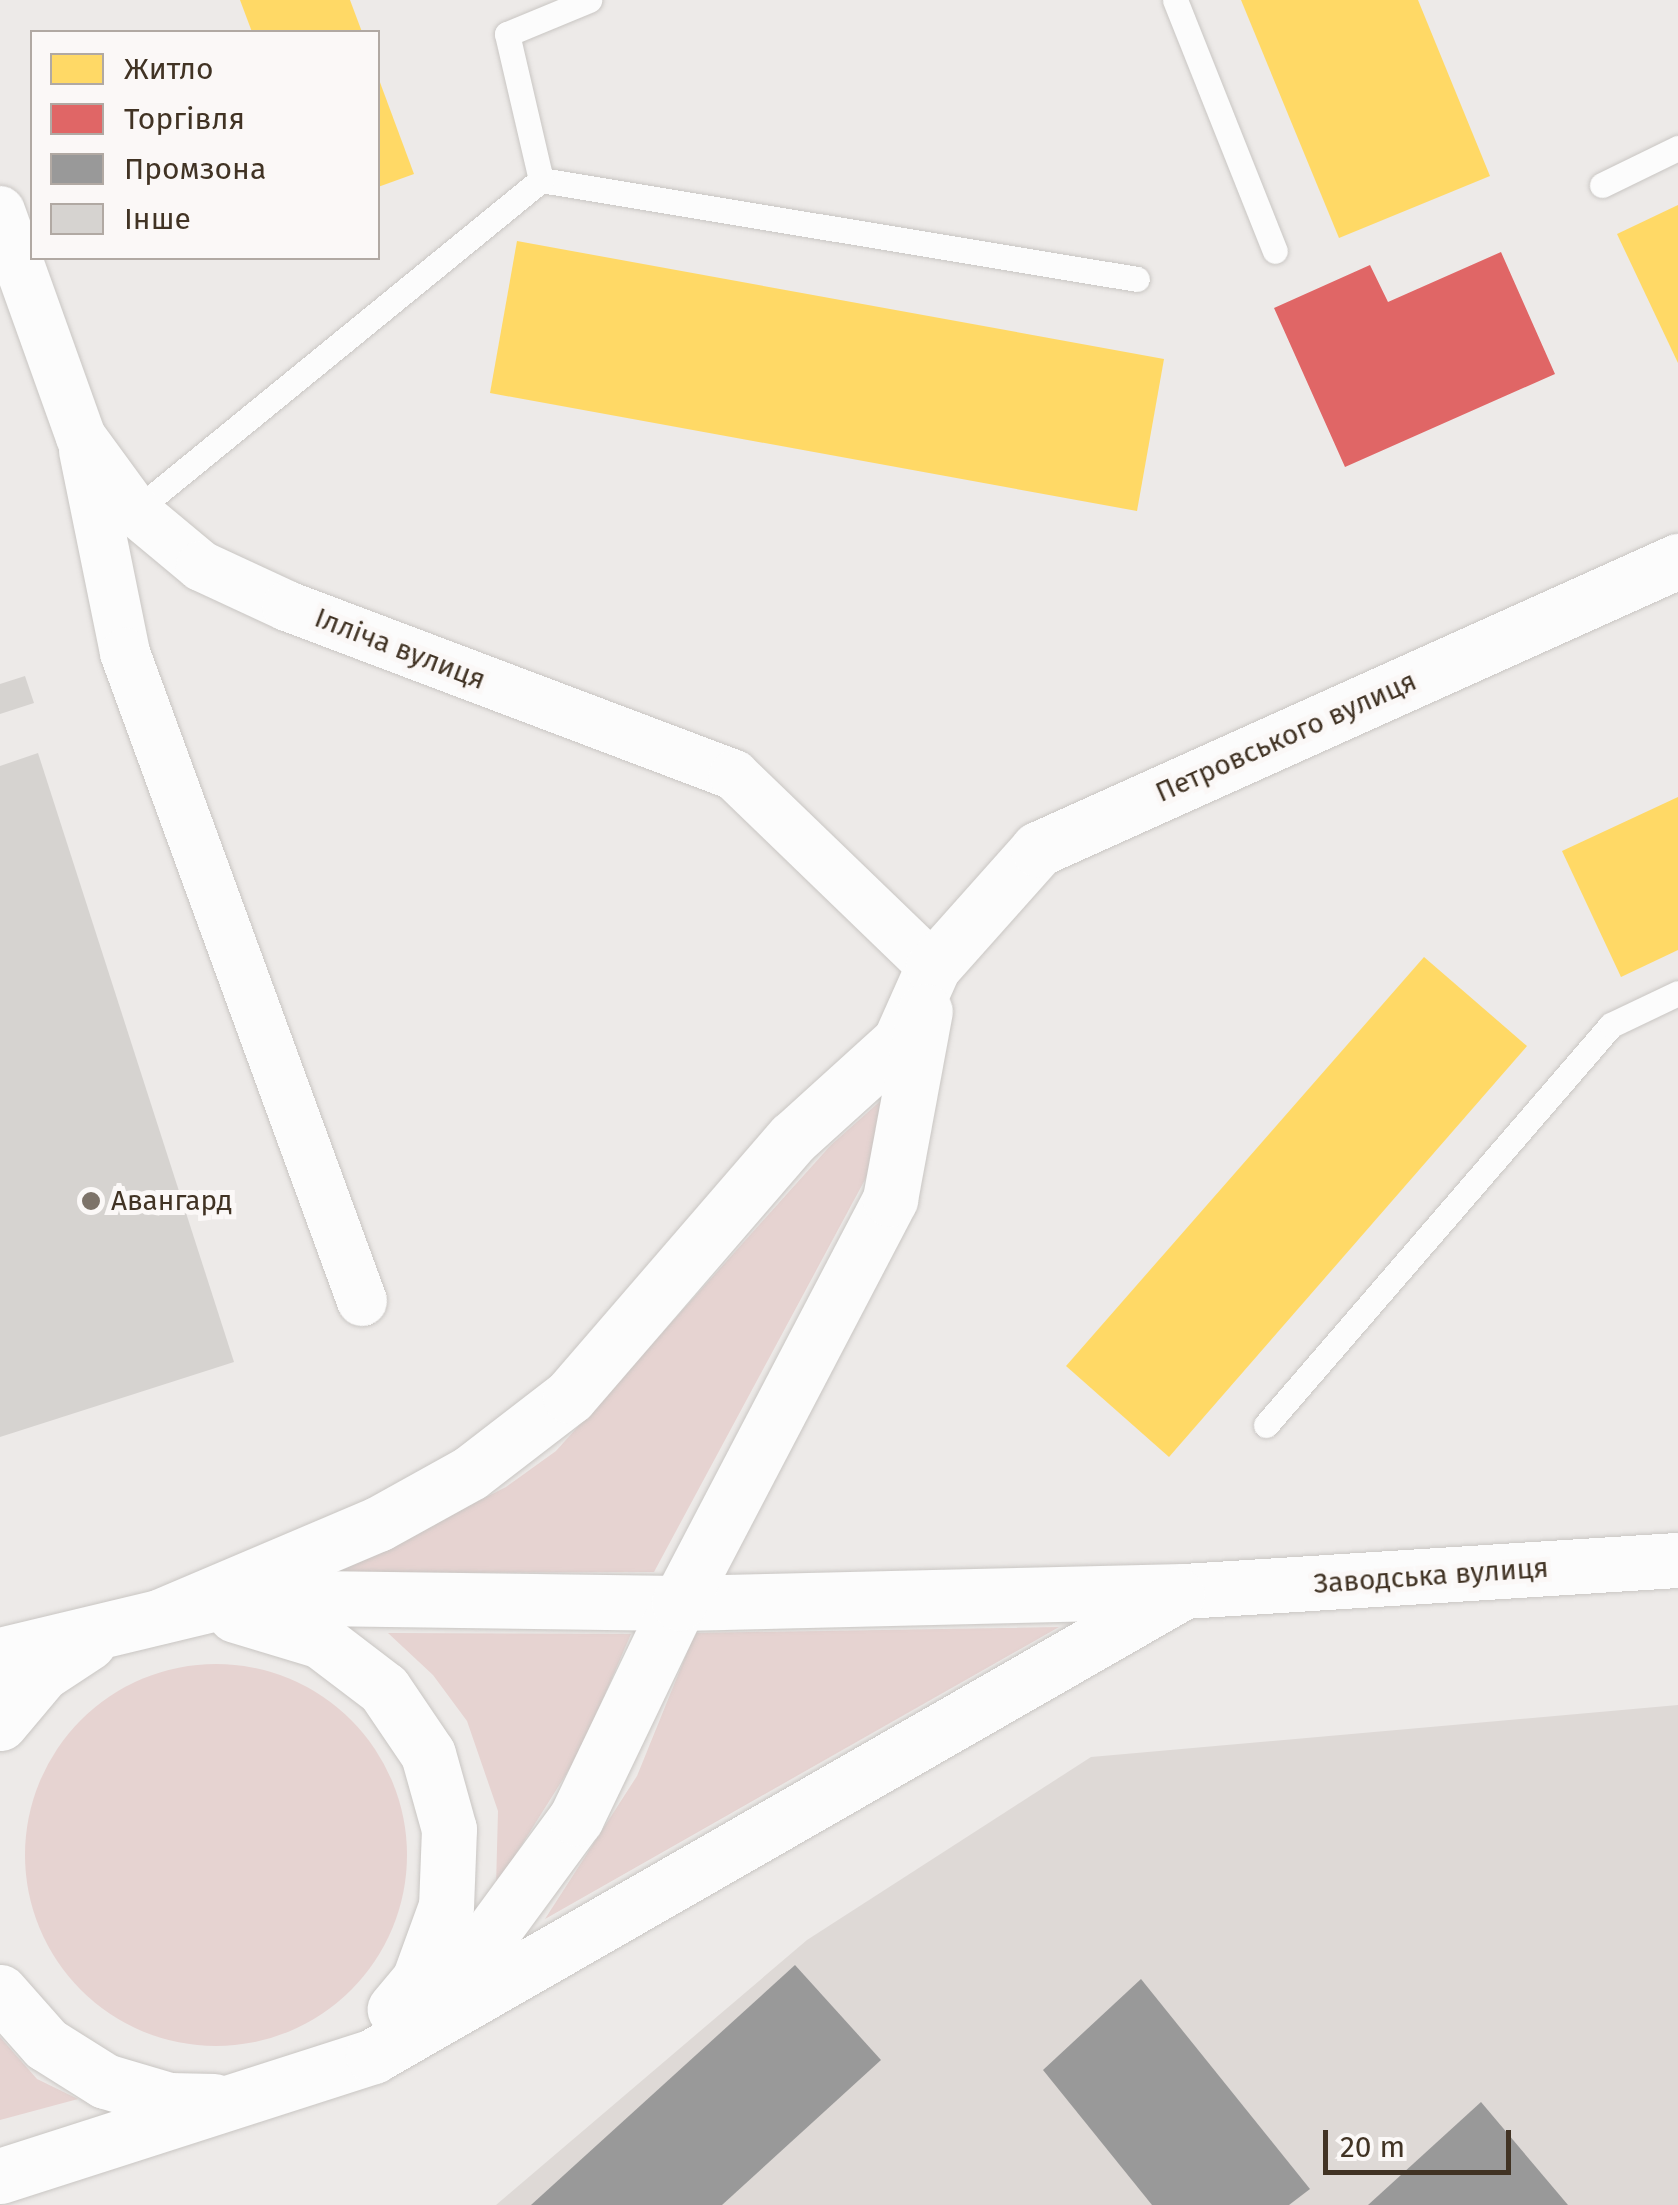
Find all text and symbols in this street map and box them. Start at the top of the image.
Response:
legend [30,30,380,260]
text: Житло [124,51,213,87]
text: Торгівля [124,101,245,137]
text: Промзона [124,151,266,187]
text: Інше [124,201,191,237]
street label: Ілліча вулиця [310,601,490,697]
street label: Петровського вулиця [1150,664,1422,810]
place label: Авангард [111,1184,232,1218]
marker: Авангард [80,1190,102,1212]
street label: Заводська вулиця [1312,1551,1550,1601]
scale bar [1328,2110,1516,2172]
text: 20 m [1340,2129,1405,2165]

